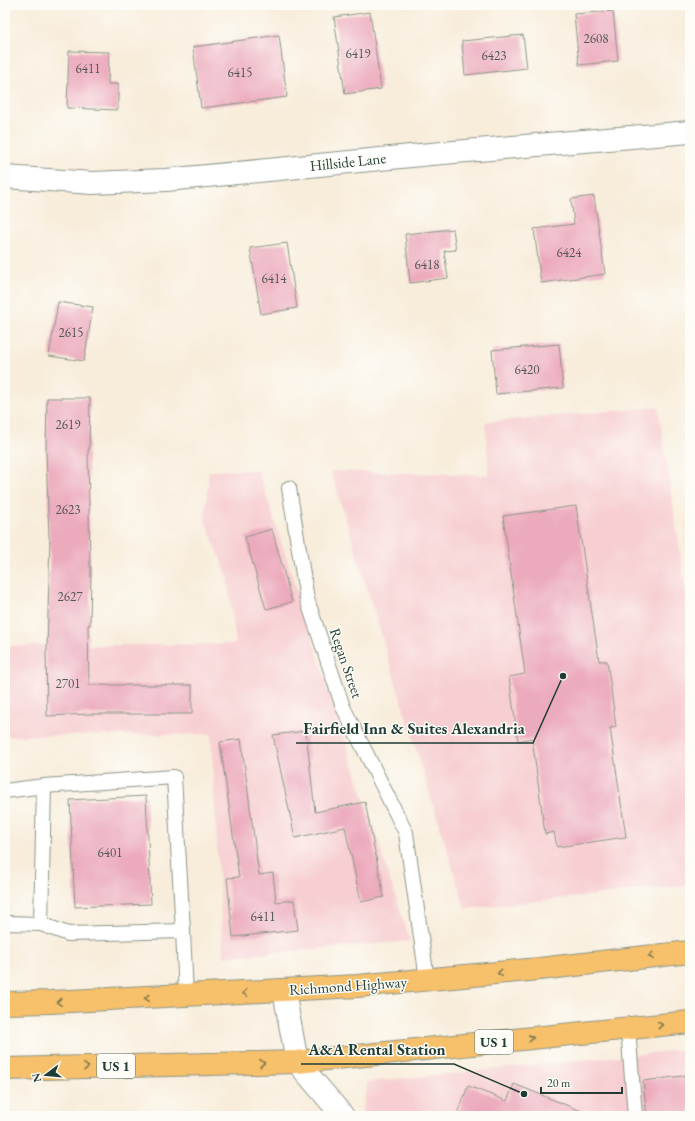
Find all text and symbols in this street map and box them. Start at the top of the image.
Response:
house number: 2608 [584,30,608,47]
house number: 6419 [346,45,371,62]
house number: 6423 [482,47,506,64]
house number: 6411 [76,60,100,77]
house number: 6415 [228,64,252,81]
street label: Hillside Lane [309,148,387,175]
house number: 6424 [557,244,582,261]
house number: 6418 [415,256,439,273]
house number: 6414 [262,270,287,287]
house number: 2615 [59,324,83,341]
house number: 6420 [515,361,539,378]
house number: 2619 [56,416,81,433]
house number: 2623 [56,501,80,518]
house number: 2627 [58,588,83,605]
street label: Regan Street [326,625,367,701]
house number: 2701 [56,675,80,692]
callout: Fairfield Inn & Suites Alexandria [296,715,533,743]
text: Fairfield Inn & Suites Alexandria [303,718,526,739]
house number: 6401 [98,844,122,861]
house number: 6411 [251,908,275,925]
one-way arrow [648,952,654,961]
one-way arrow [497,968,503,977]
street label: Richmond Highway [288,972,408,999]
one-way arrow [242,988,248,997]
one-way arrow [144,993,150,1002]
one-way arrow [56,998,62,1006]
one-way arrow [657,1021,663,1030]
road number: US 1 [475,1030,513,1054]
one-way arrow [528,1034,534,1043]
callout: A&A Rental Station [301,1036,454,1064]
text: A&A Rental Station [307,1039,446,1060]
road number: US 1 [97,1054,135,1078]
north arrow [26,1055,66,1095]
one-way arrow [259,1059,265,1067]
one-way arrow [83,1063,89,1071]
scale bar [541,1069,622,1095]
text: N [28,1071,44,1084]
text: 20 m [547,1075,571,1091]

